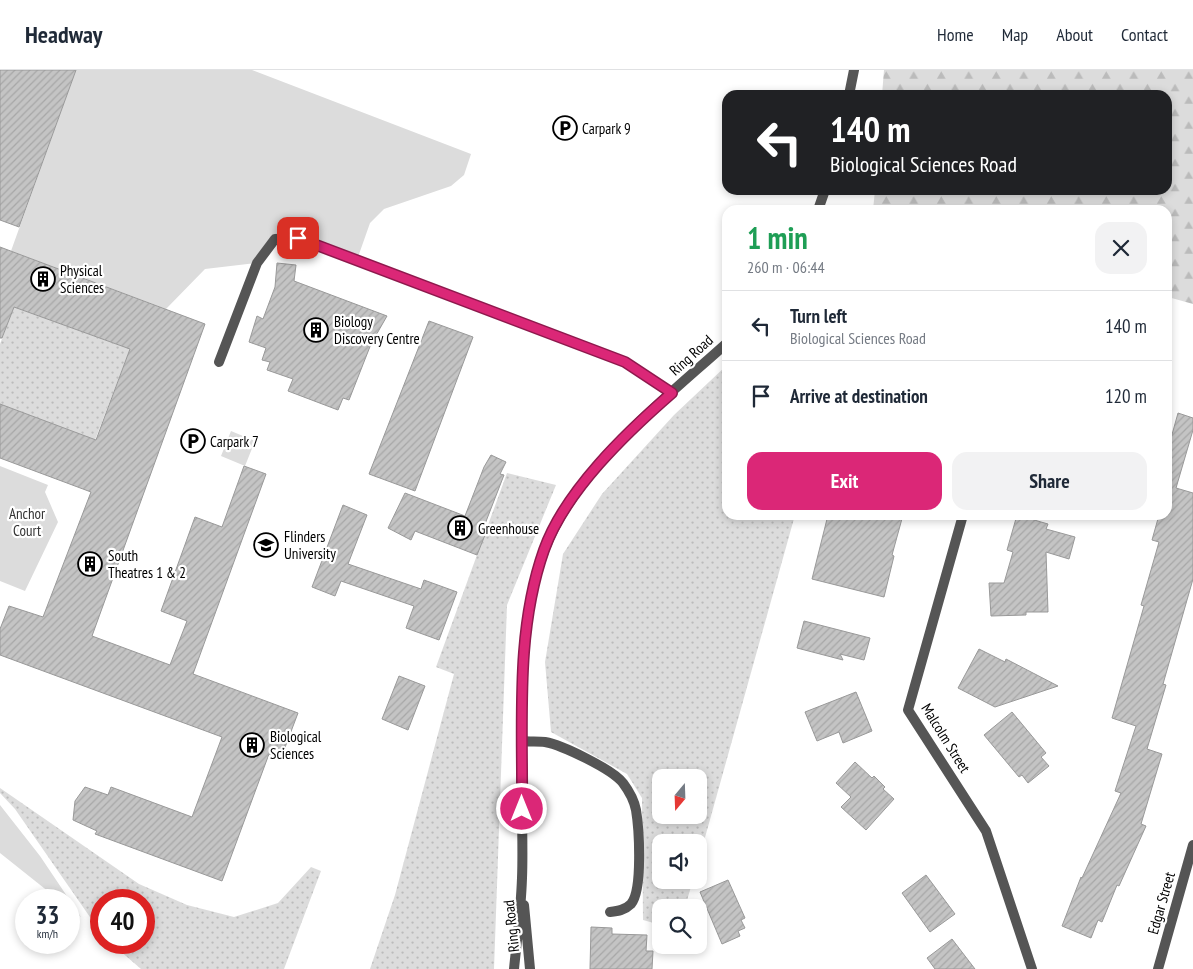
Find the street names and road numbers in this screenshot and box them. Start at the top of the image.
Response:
street label: Ring Road [665,330,717,380]
street label: Malcolm Street [917,700,975,776]
street label: Edgar Street [1143,870,1179,936]
street label: Ring Road [499,899,523,953]

